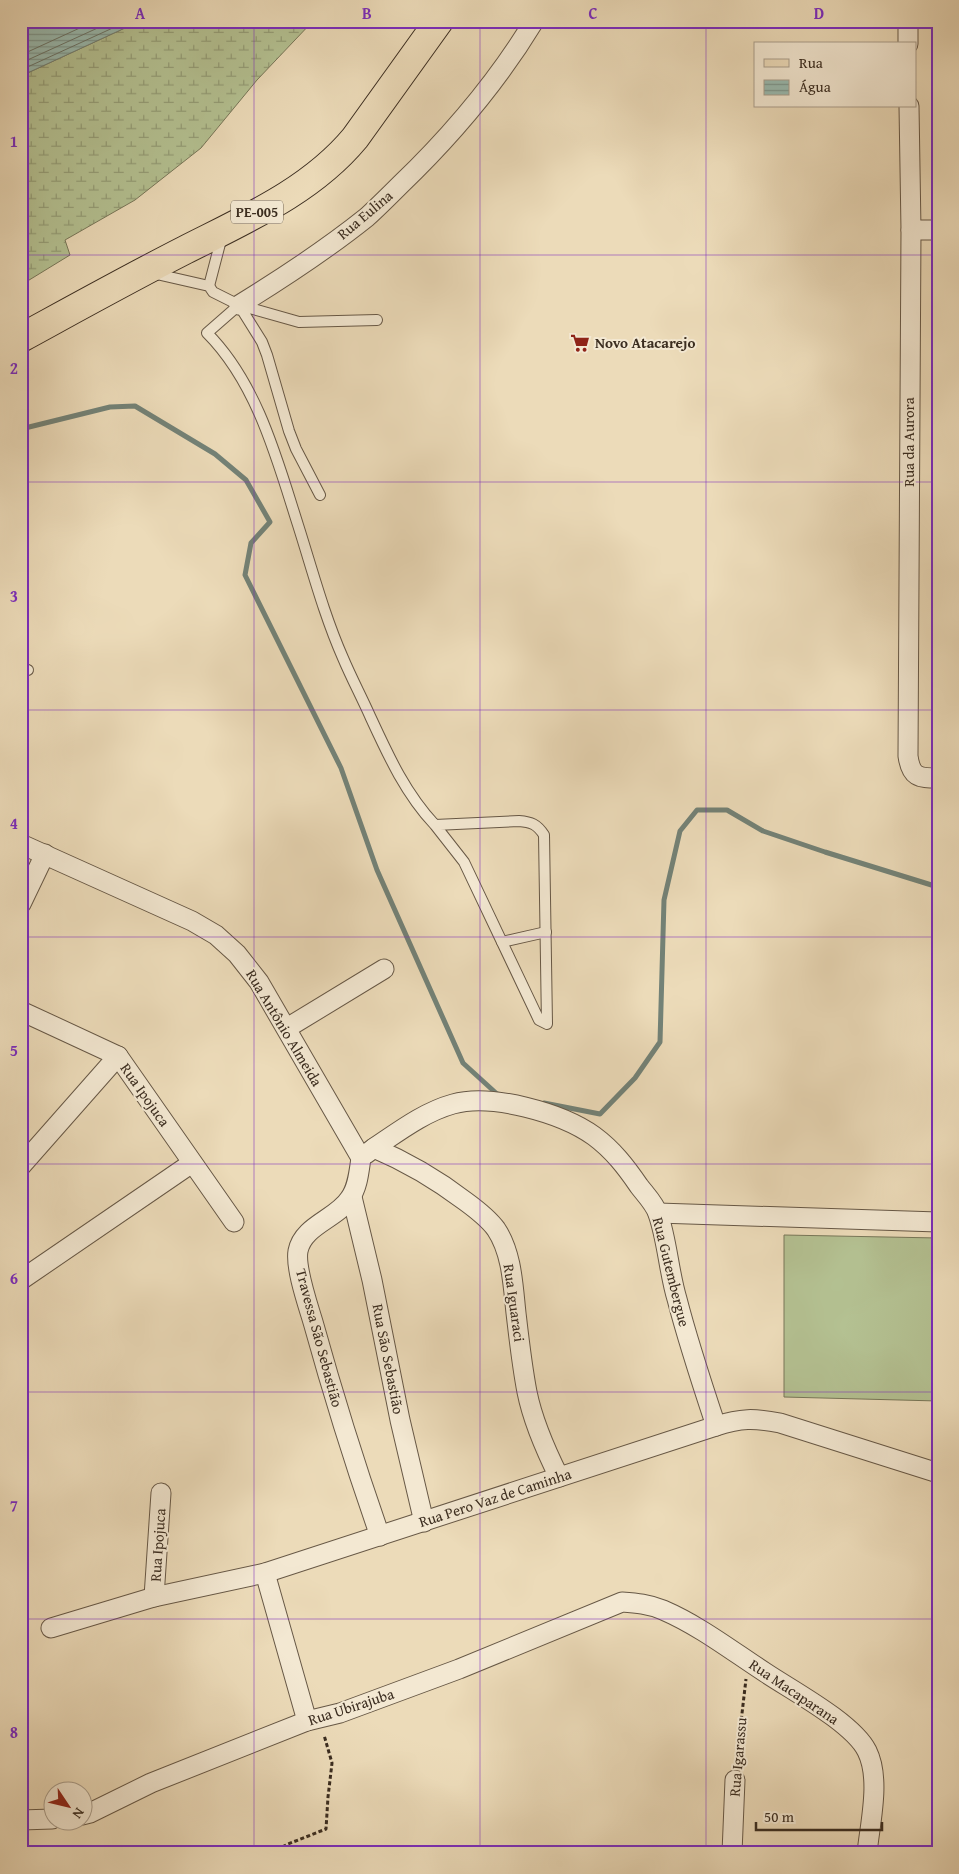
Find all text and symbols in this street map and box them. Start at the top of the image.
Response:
text: A [135,1,146,25]
text: B [362,1,372,25]
text: C [588,1,598,25]
text: D [814,1,824,25]
legend [754,42,916,108]
text: Rua [799,52,823,73]
text: Água [799,76,831,97]
text: 1 [10,129,18,153]
street label: Rua Eulina [332,185,397,244]
road number: PE-005 [231,200,283,223]
supermarket icon: Novo Atacarejo [569,332,591,354]
place label: Novo Atacarejo [595,332,695,353]
text: 2 [10,356,18,380]
street label: Rua da Aurora [898,397,919,487]
text: 3 [10,584,18,608]
text: 4 [10,811,18,835]
street label: Rua Antônio Almeida [241,965,328,1090]
text: 5 [10,1038,18,1062]
street label: Rua Ipojuca [116,1059,175,1131]
street label: Rua Gutembergue [648,1215,695,1329]
street label: Rua Iguaraci [499,1263,530,1343]
text: 6 [10,1266,18,1290]
street label: Travessa São Sebastião [291,1266,348,1410]
street label: Rua São Sebastião [368,1302,410,1416]
street label: Rua Pero Vaz de Caminha [416,1463,574,1532]
text: 7 [10,1493,18,1517]
street label: Rua Ipojuca [144,1508,171,1582]
street label: Rua Macaparana [745,1654,843,1729]
street label: Rua Ubirajuba [305,1683,396,1730]
street label: Rua Igarassu [724,1716,752,1797]
text: 8 [10,1720,18,1744]
north arrow [42,1782,92,1832]
scale bar [756,1799,883,1831]
text: N [67,1804,90,1824]
text: 50 m [764,1806,795,1827]

